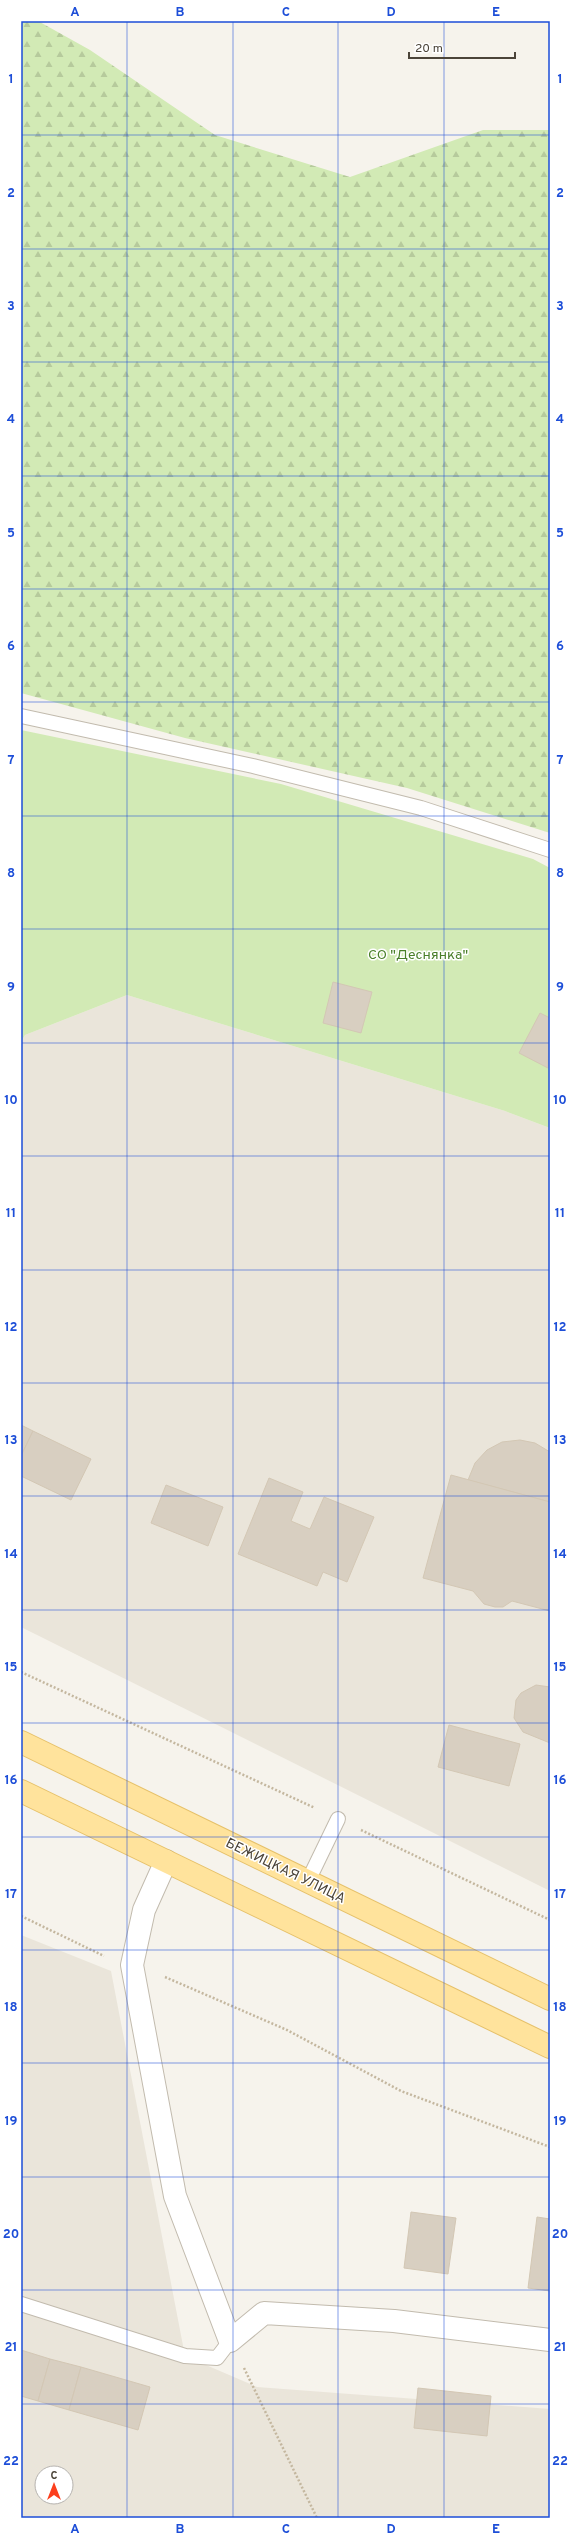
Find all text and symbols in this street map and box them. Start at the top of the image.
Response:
text: A [70,5,80,21]
text: B [176,5,185,21]
text: C [282,5,290,21]
text: D [386,5,396,21]
text: E [492,5,500,21]
scale bar [409,34,515,60]
text: 20 m [415,41,443,57]
text: 1 [8,72,14,88]
text: 1 [557,72,563,88]
text: 2 [7,186,15,202]
text: 2 [556,186,564,202]
text: 3 [7,299,15,315]
text: 3 [556,299,564,315]
text: 4 [7,412,15,428]
text: 4 [556,412,564,428]
text: 5 [7,526,15,542]
text: 5 [556,526,564,542]
text: 6 [7,639,15,655]
text: 6 [556,639,564,655]
text: 7 [8,753,15,769]
text: 7 [557,753,564,769]
text: 8 [7,866,15,882]
text: 8 [556,866,564,882]
park label: СО "Деснянка" [368,947,468,964]
text: 9 [7,980,15,996]
text: 9 [556,980,564,996]
text: 10 [4,1093,18,1109]
text: 10 [553,1093,567,1109]
text: 11 [6,1206,16,1222]
text: 11 [555,1206,565,1222]
text: 12 [4,1320,18,1336]
text: 12 [553,1320,567,1336]
text: 13 [5,1433,18,1449]
text: 13 [554,1433,567,1449]
text: 14 [4,1547,18,1563]
text: 14 [553,1547,567,1563]
text: 15 [4,1660,18,1676]
text: 15 [553,1660,567,1676]
text: 16 [4,1773,18,1789]
text: 16 [553,1773,567,1789]
street label: БЕЖИЦКАЯ УЛИЦА [223,1835,348,1908]
text: 17 [5,1887,17,1903]
text: 17 [554,1887,566,1903]
text: 18 [4,2000,18,2016]
text: 18 [553,2000,567,2016]
text: 19 [4,2114,18,2130]
text: 19 [553,2114,567,2130]
text: 20 [3,2227,19,2243]
text: 20 [552,2227,568,2243]
text: 21 [4,2340,18,2356]
text: 21 [553,2340,567,2356]
text: 22 [3,2454,19,2470]
text: 22 [552,2454,568,2470]
north arrow [34,2465,74,2505]
text: С [50,2469,58,2483]
text: A [70,2522,80,2538]
text: B [176,2522,185,2538]
text: C [282,2522,290,2538]
text: D [386,2522,396,2538]
text: E [492,2522,500,2538]

